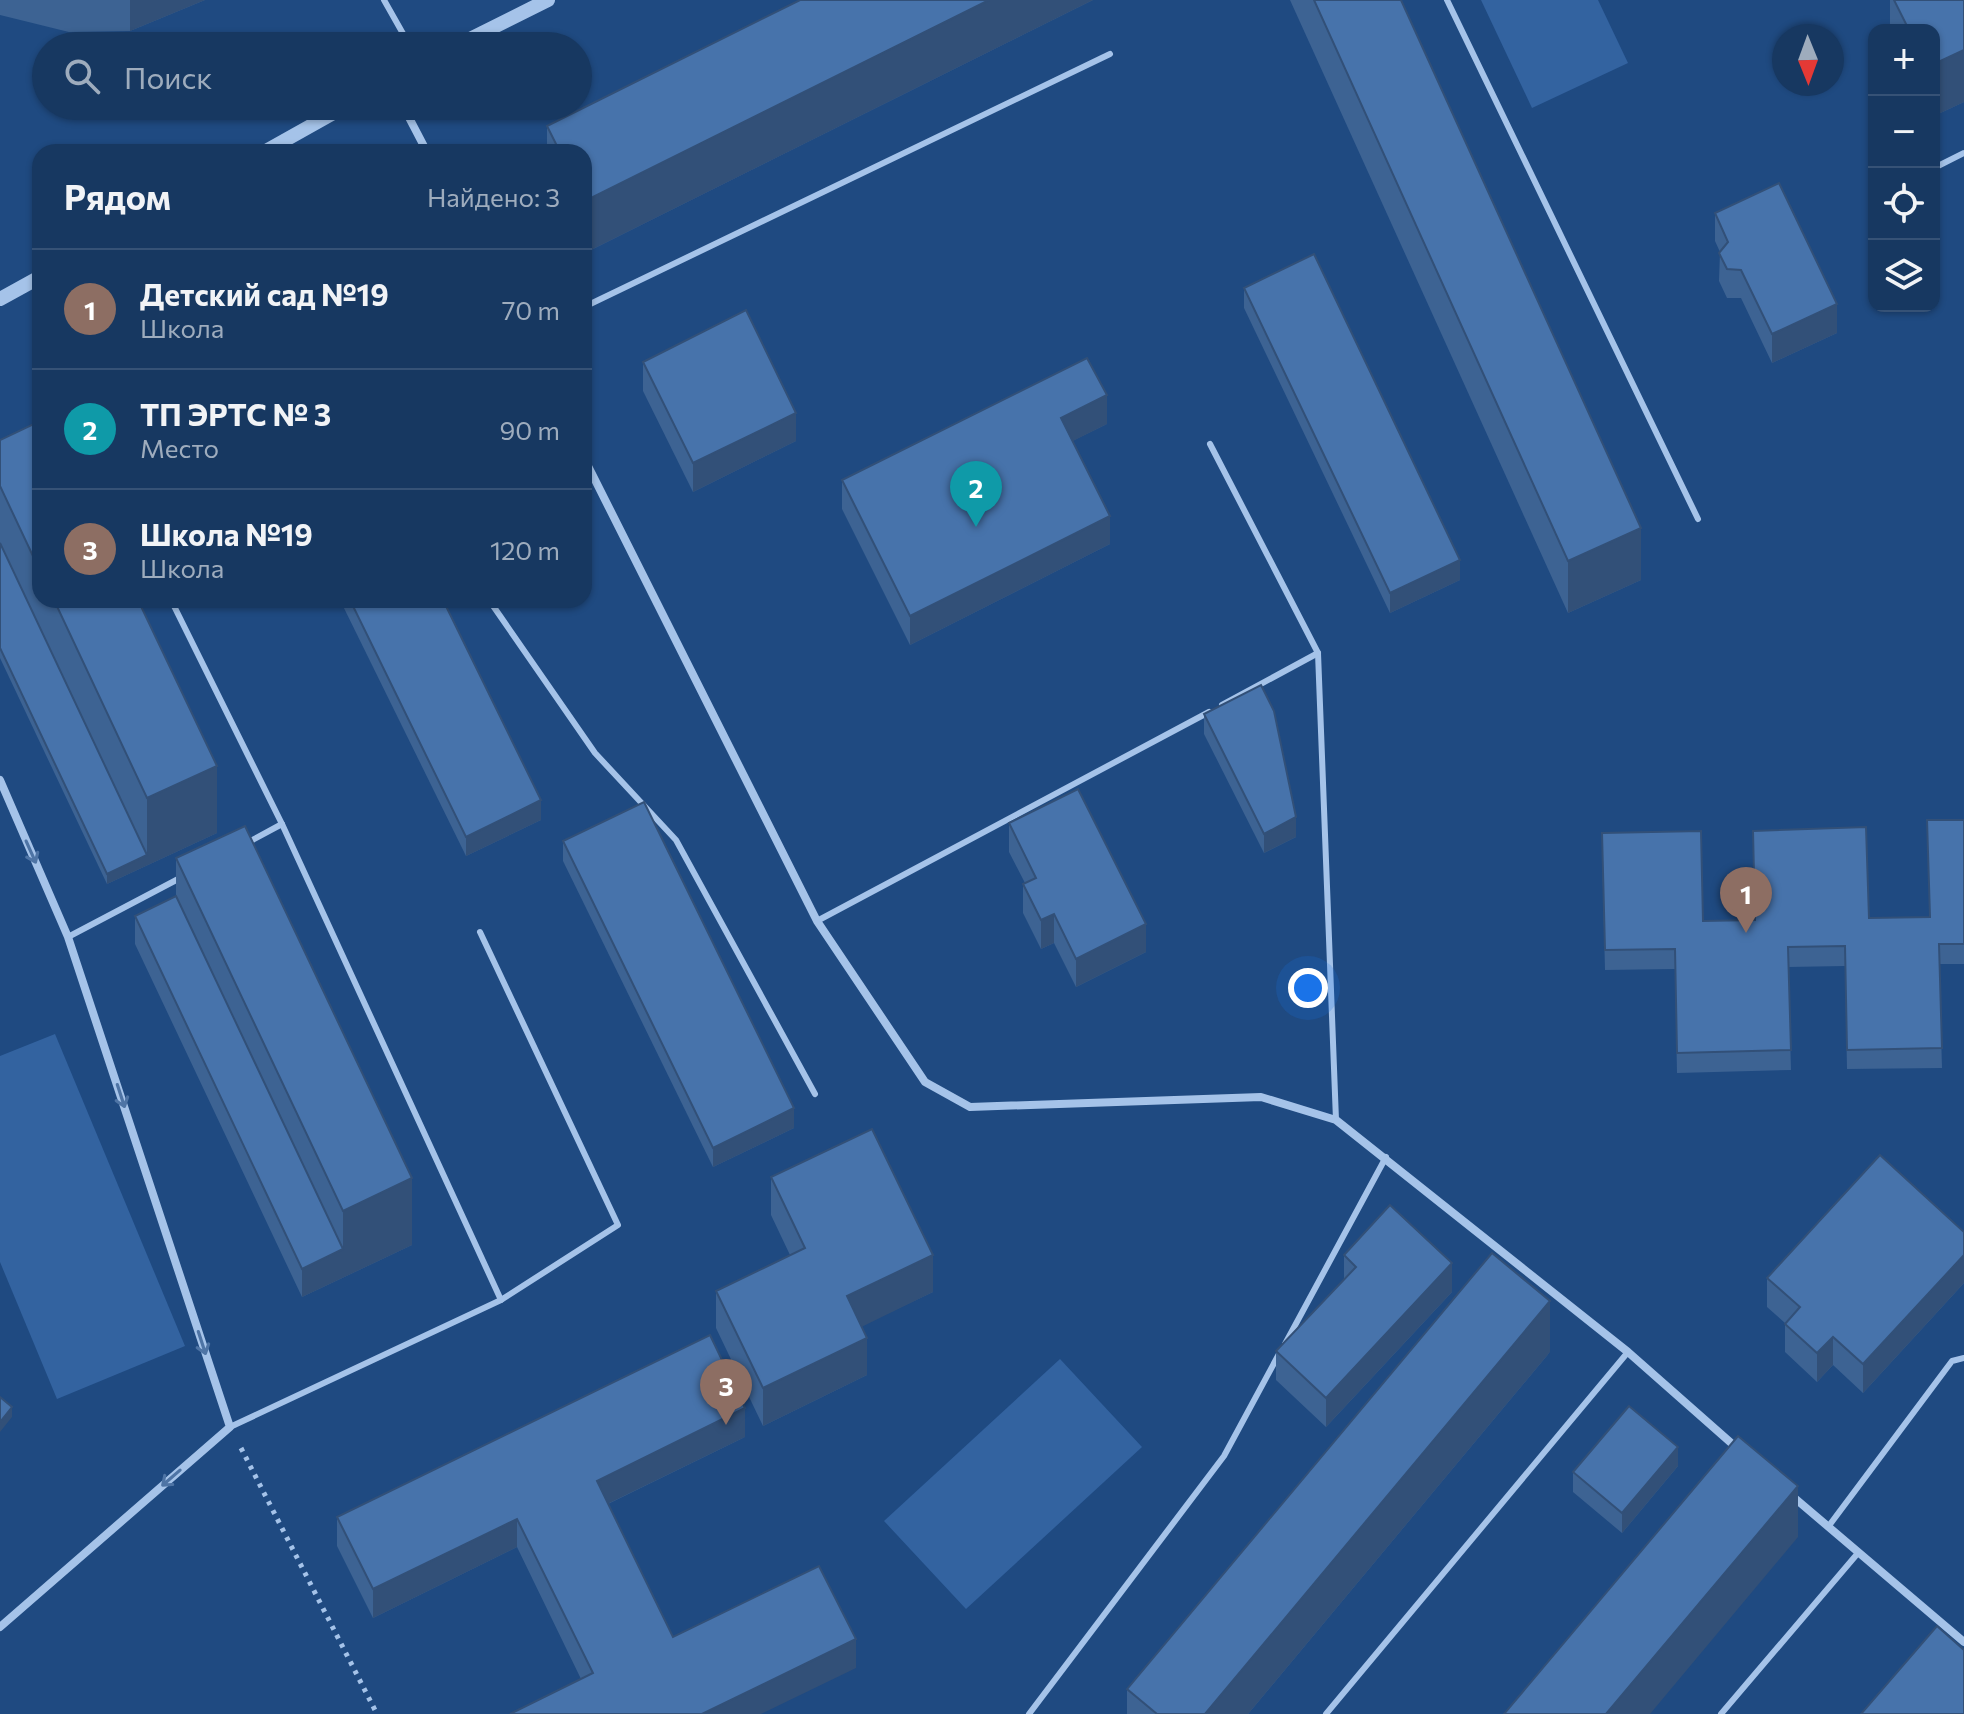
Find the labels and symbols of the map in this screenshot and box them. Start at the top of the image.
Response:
north arrow [1772,24,1844,96]
pin: 2 [950,461,1002,527]
one-way arrow [25,839,40,864]
pin: 1 [1720,867,1772,933]
your location [1288,968,1328,1008]
one-way arrow [114,1083,129,1108]
one-way arrow [195,1329,210,1355]
pin: 3 [700,1359,752,1425]
one-way arrow [161,1469,182,1487]

